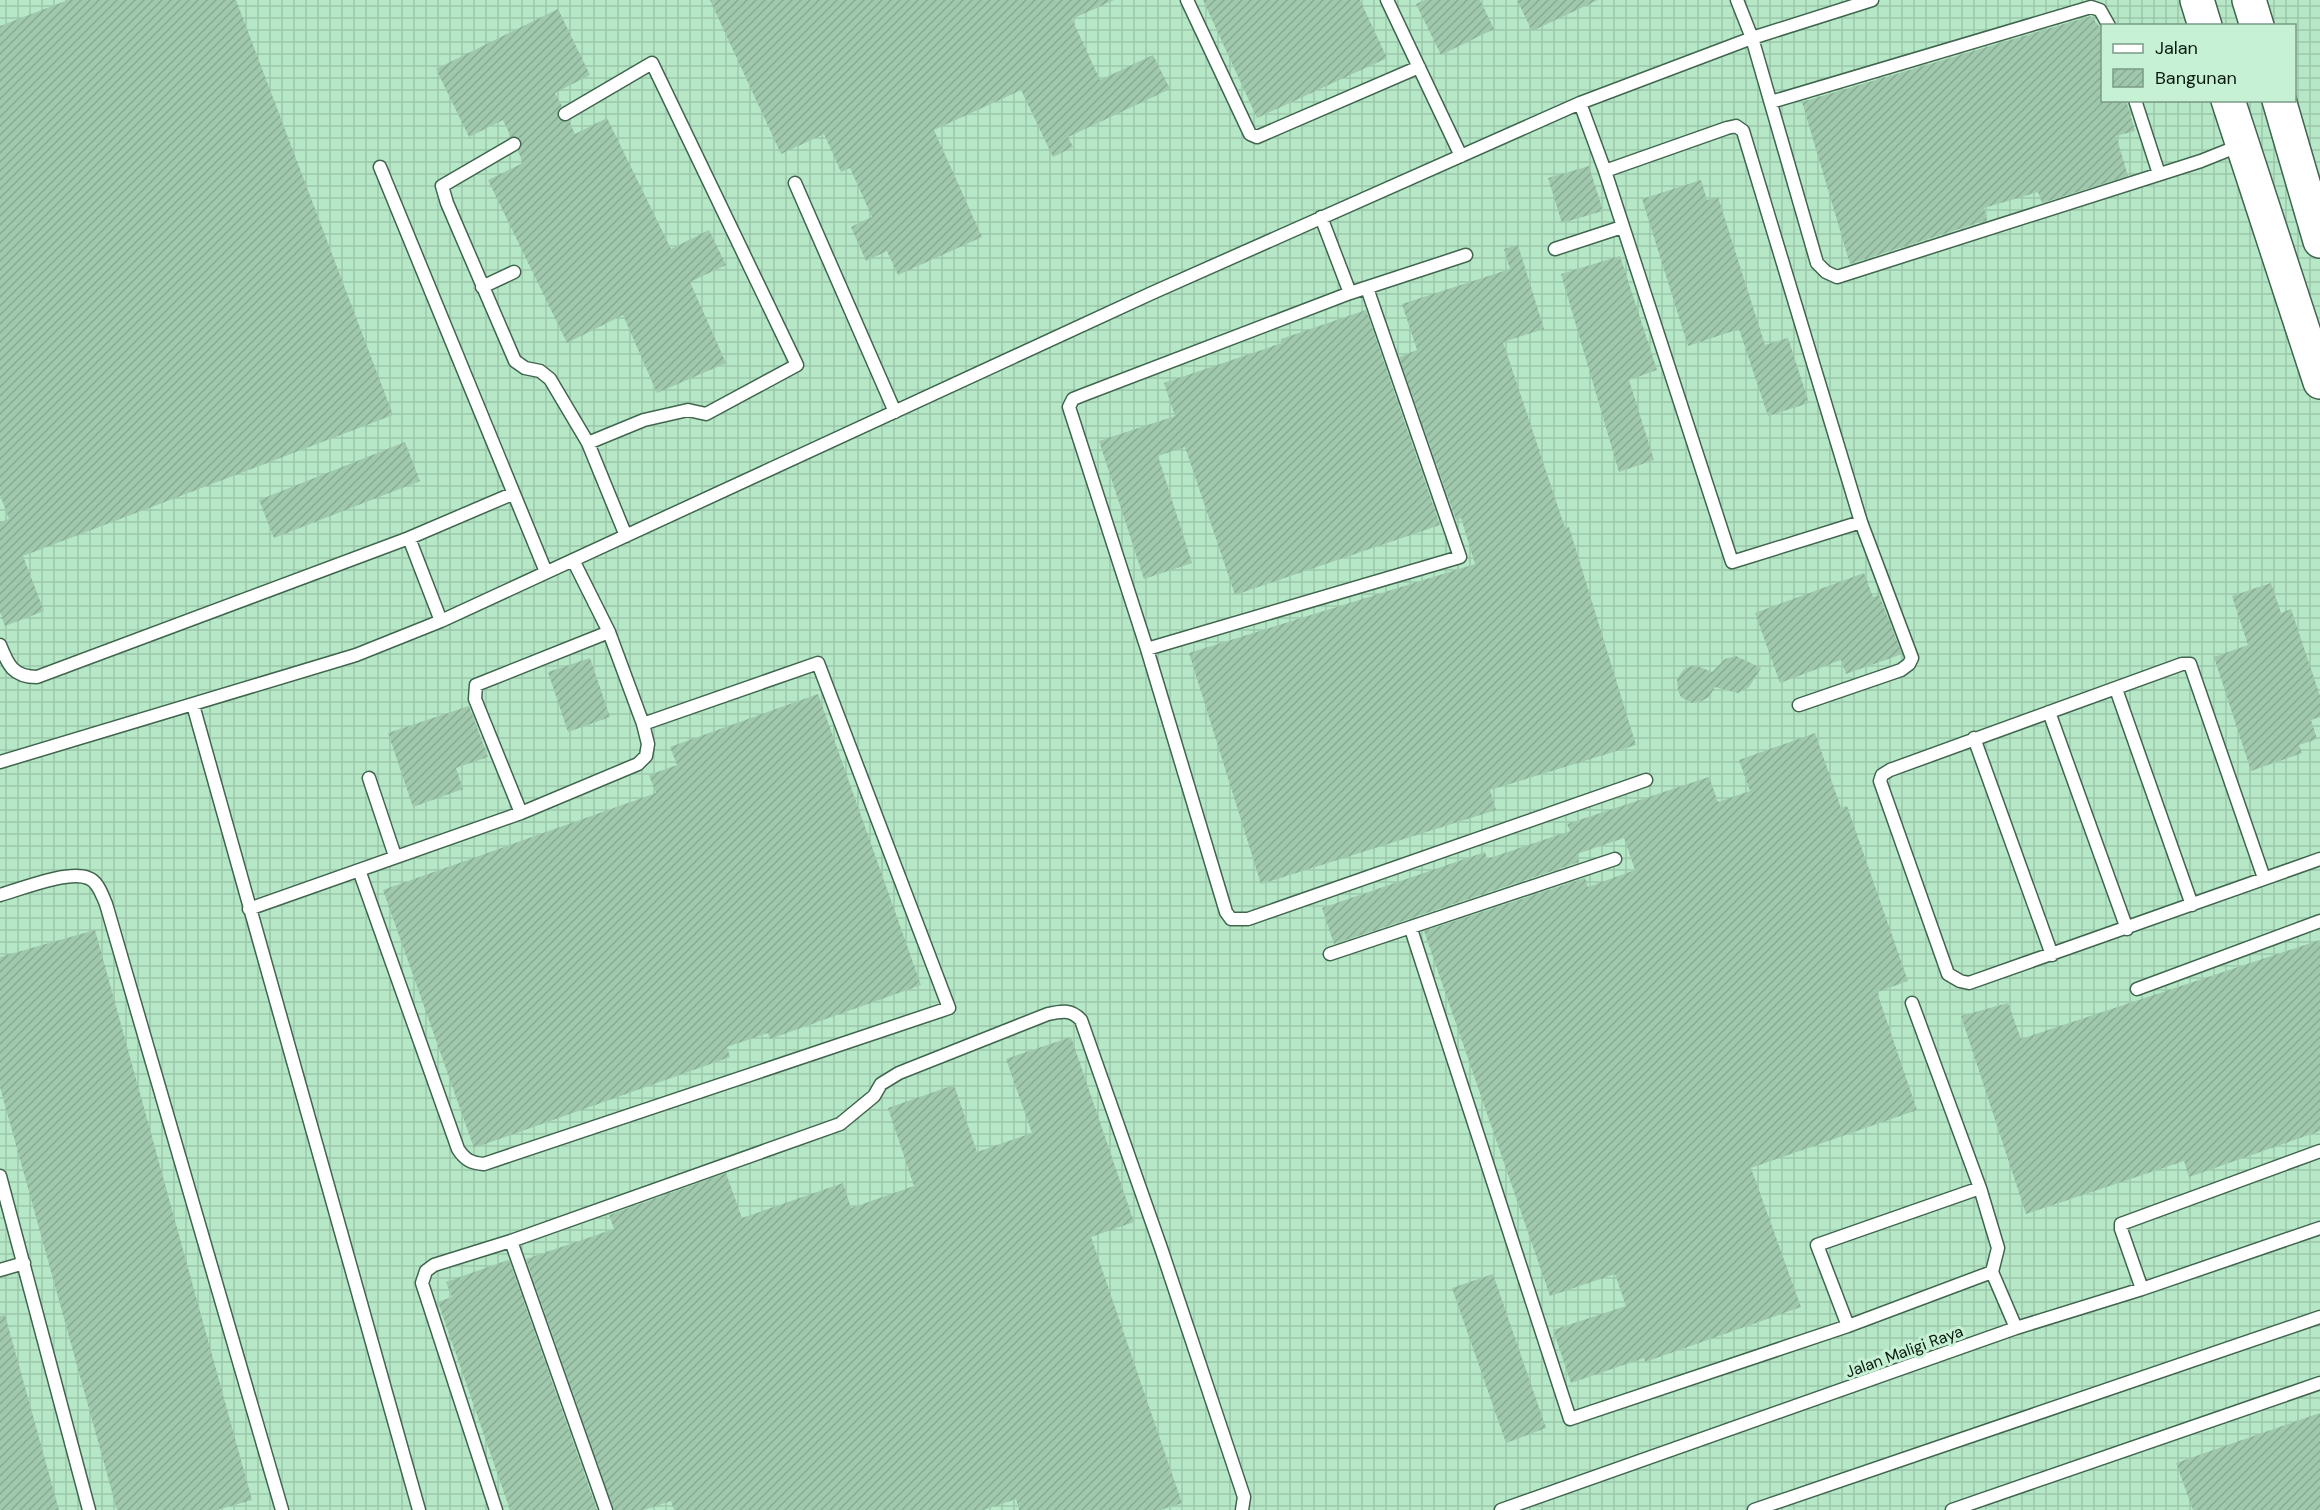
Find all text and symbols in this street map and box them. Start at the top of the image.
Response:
legend [2101,24,2296,102]
text: Jalan [2155,36,2198,60]
text: Bangunan [2155,66,2237,90]
street label: Jalan Maligi Raya [1842,1320,1966,1383]

